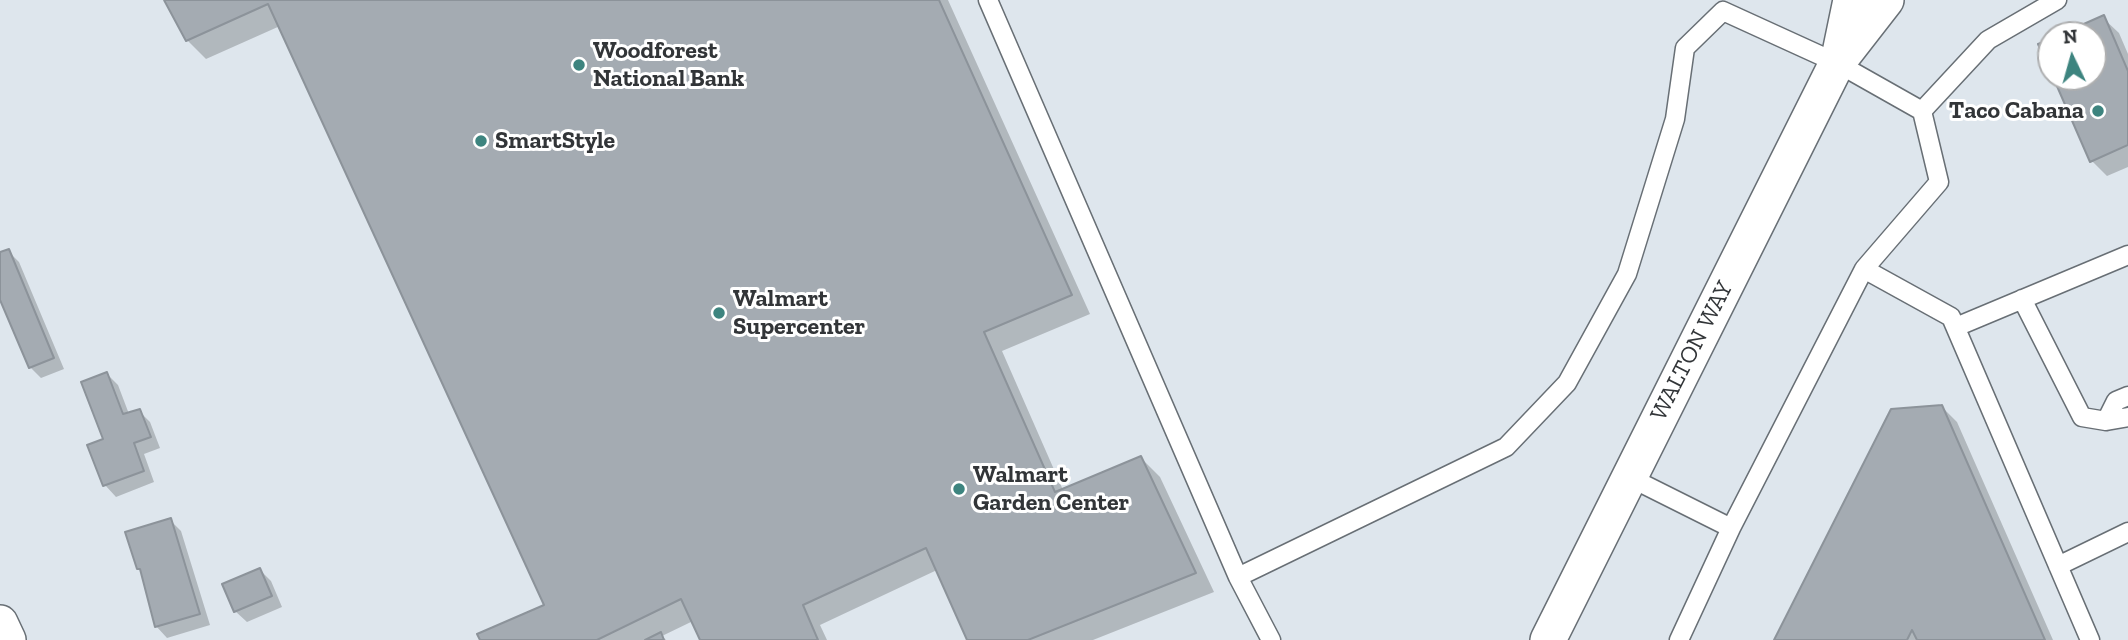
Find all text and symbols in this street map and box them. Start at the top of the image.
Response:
north arrow [2037,21,2107,91]
text: N [2062,24,2078,49]
place label: Woodforest National Bank [593,37,744,93]
marker: Woodforest National Bank [571,57,587,73]
place label: Taco Cabana [1949,97,2084,125]
marker: Taco Cabana [2090,103,2106,119]
place label: SmartStyle [495,127,615,155]
marker: SmartStyle [473,133,489,149]
street label: WALTON WAY [1644,276,1740,426]
place label: Walmart Supercenter [733,285,865,341]
marker: Walmart Supercenter [711,305,727,321]
place label: Walmart Garden Center [973,461,1129,517]
marker: Walmart Garden Center [951,481,967,497]

